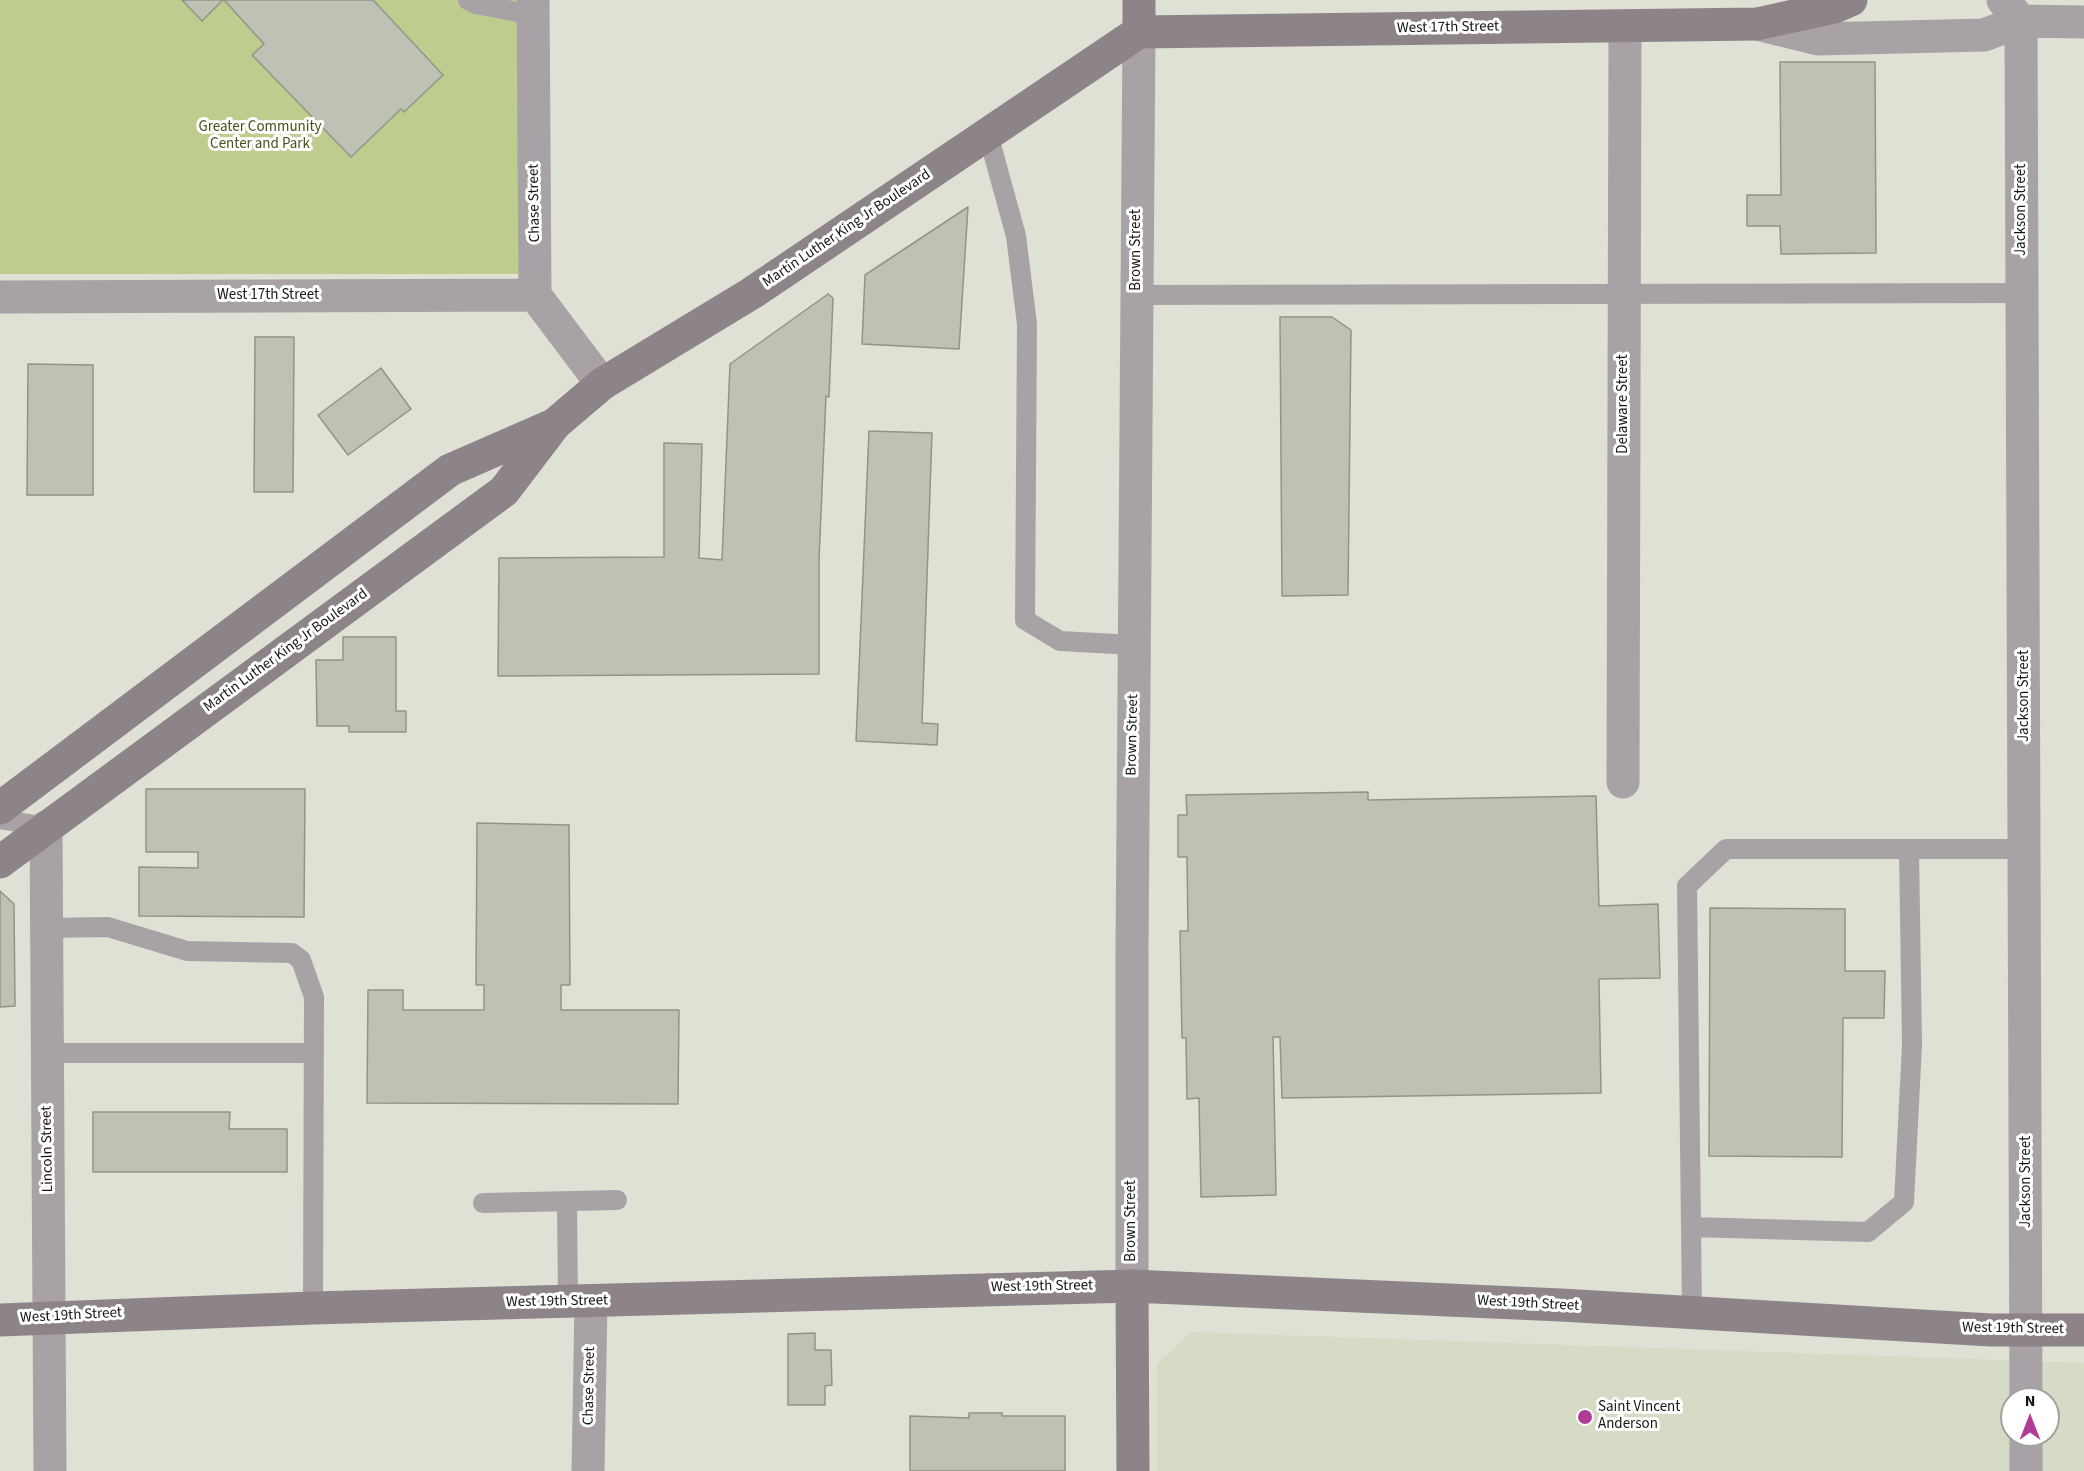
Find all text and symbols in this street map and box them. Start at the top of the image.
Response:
street label: West 17th Street [1397,18,1499,38]
park label: Greater Community Center and Park [198,119,322,154]
street label: Chase Street [525,164,545,242]
street label: Jackson Street [2013,164,2031,256]
street label: Martin Luther King Jr Boulevard [760,166,934,292]
street label: Brown Street [1128,209,1146,291]
street label: West 17th Street [217,287,319,305]
street label: Delaware Street [1615,354,1633,454]
street label: Martin Luther King Jr Boulevard [200,585,372,717]
street label: Jackson Street [2016,650,2034,742]
street label: Brown Street [1123,694,1143,776]
street label: Lincoln Street [38,1106,58,1192]
street label: Jackson Street [2018,1136,2036,1228]
street label: Brown Street [1123,1180,1141,1262]
street label: West 19th Street [991,1277,1093,1297]
street label: West 19th Street [506,1292,608,1312]
street label: West 19th Street [1477,1292,1579,1316]
street label: West 19th Street [20,1304,122,1328]
street label: West 19th Street [1962,1319,2064,1339]
street label: Chase Street [580,1347,600,1425]
north arrow [2000,1387,2060,1447]
text: N [2025,1390,2035,1412]
place label: Saint Vincent Anderson [1598,1399,1680,1434]
marker: Saint Vincent Anderson [1576,1408,1594,1426]

